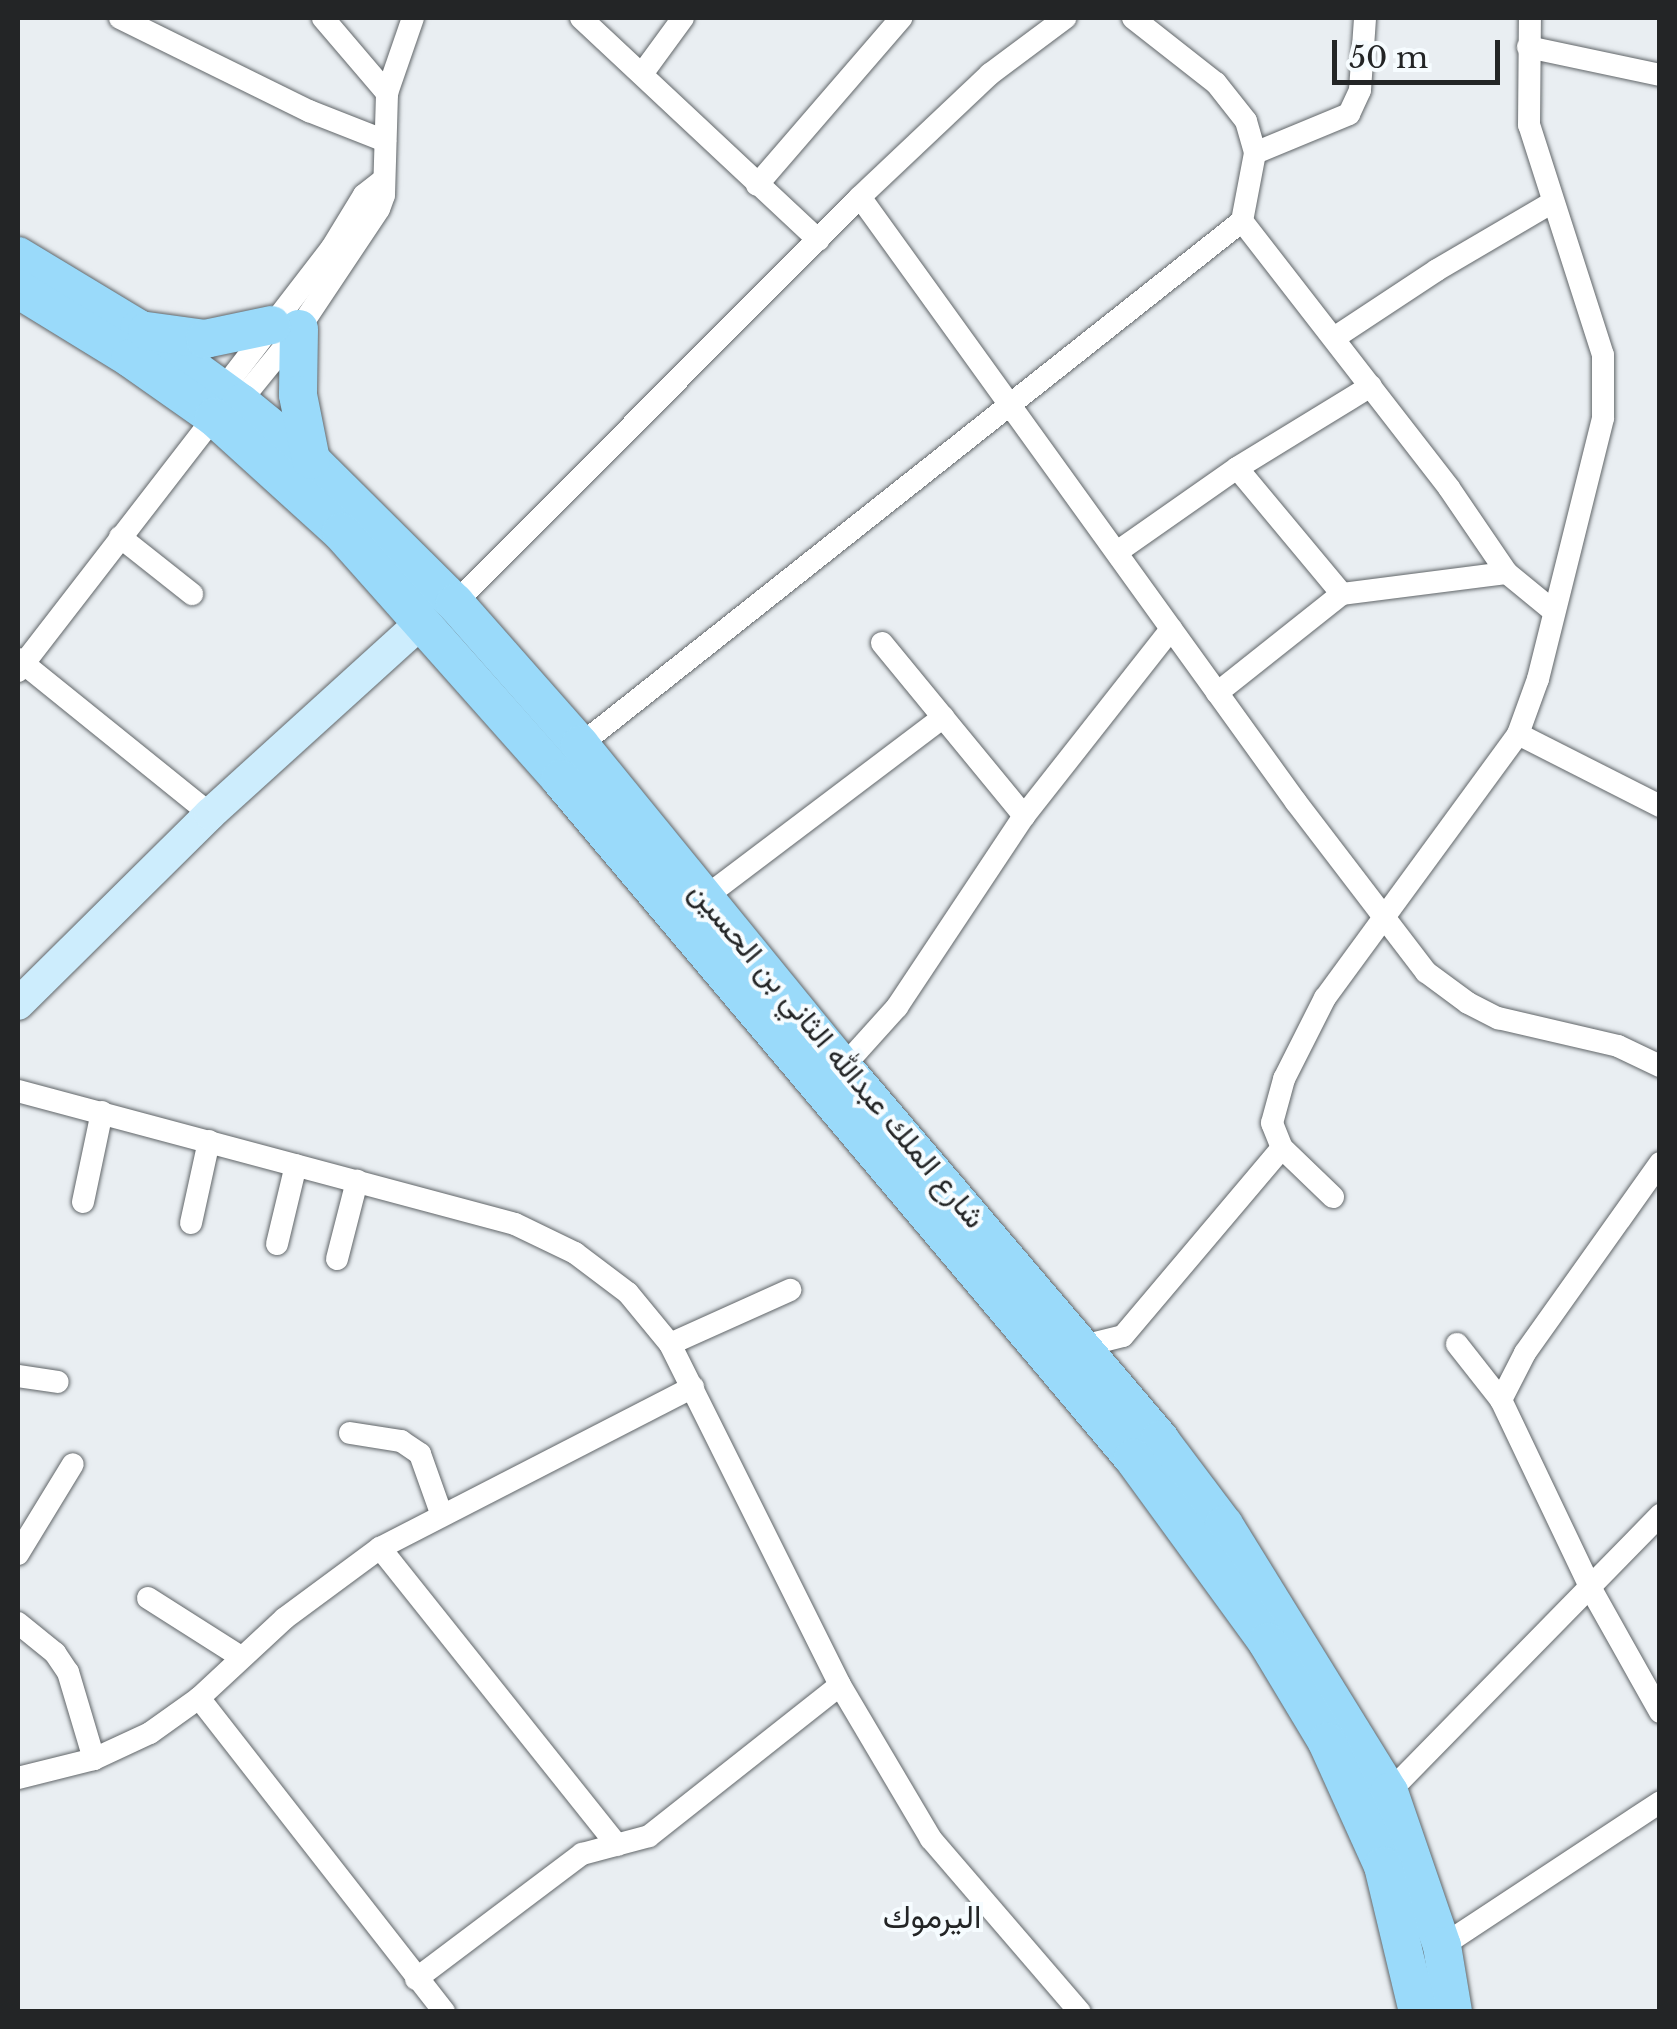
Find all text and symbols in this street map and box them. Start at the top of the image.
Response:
scale bar [1337,20,1504,82]
text: 50 m [1349,39,1428,76]
street label: شارع الملك عبدالله الثاني بن الحسين [681,874,993,1236]
district label: اليرموك [883,1898,981,1936]

